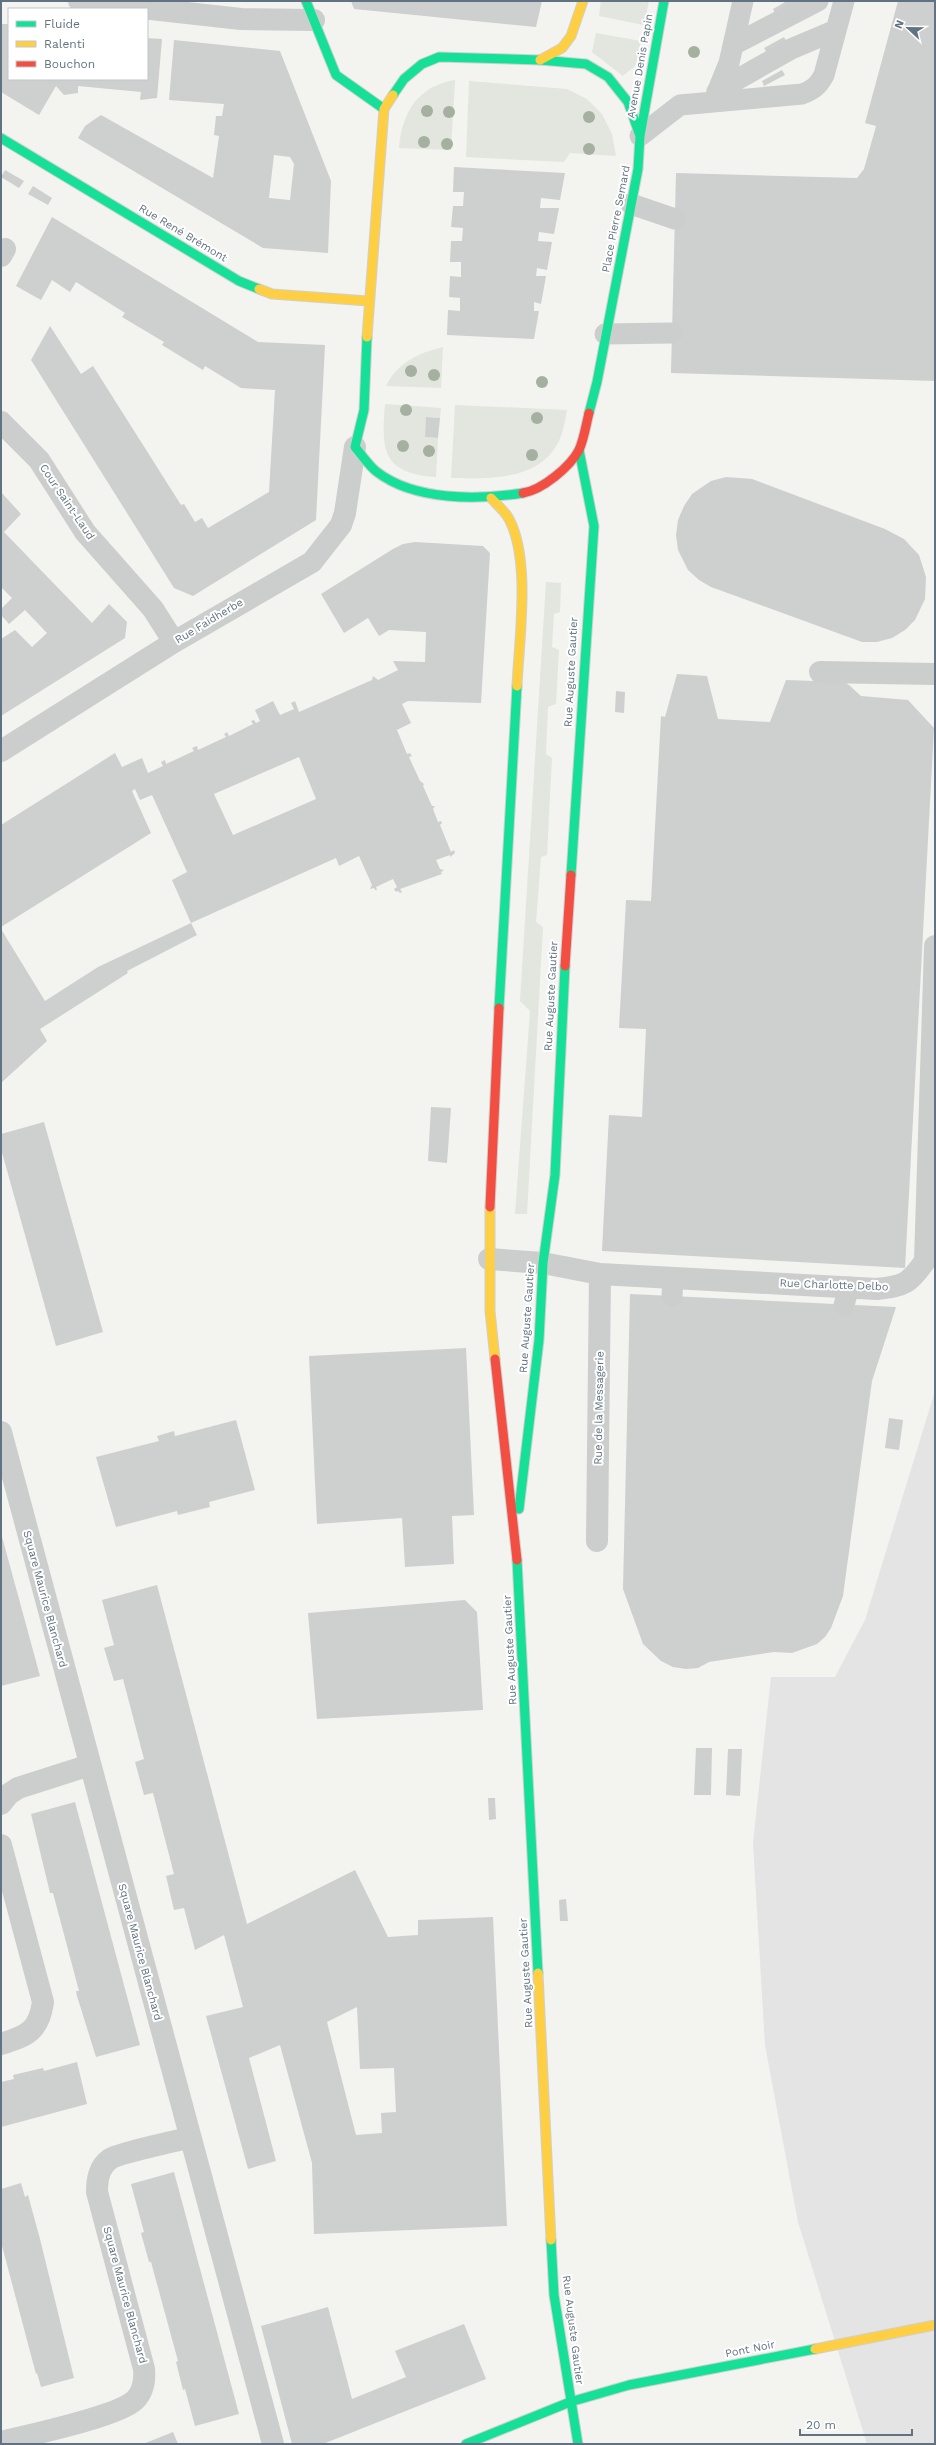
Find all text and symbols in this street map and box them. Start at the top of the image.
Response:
legend [8,8,148,80]
north arrow [888,8,928,48]
street label: Avenue Denis Papin [624,13,656,119]
text: Fluide [44,17,80,31]
text: N [892,18,907,31]
text: Ralenti [44,37,85,51]
text: Bouchon [44,57,95,71]
street label: Place Pierre Semard [599,164,633,274]
street label: Rue René Brémont [136,201,230,265]
street label: Cour Saint-Laud [37,462,97,542]
street label: Rue Faidherbe [173,596,245,646]
street label: Rue Auguste Gautier [562,616,580,727]
street label: Rue Auguste Gautier [542,940,560,1051]
street label: Rue Auguste Gautier [517,1262,537,1373]
street label: Rue Charlotte Delbo [779,1277,889,1293]
street label: Rue de la Messagerie [592,1351,606,1465]
street label: Square Maurice Blanchard [20,1529,70,1669]
street label: Rue Auguste Gautier [501,1594,519,1705]
street label: Square Maurice Blanchard [115,1882,165,2022]
street label: Rue Auguste Gautier [517,1917,535,2028]
street label: Square Maurice Blanchard [100,2225,150,2365]
street label: Rue Auguste Gautier [560,2275,586,2386]
street label: Pont Noir [724,2338,776,2360]
scale bar [800,2411,912,2437]
text: 20 m [806,2418,836,2432]

